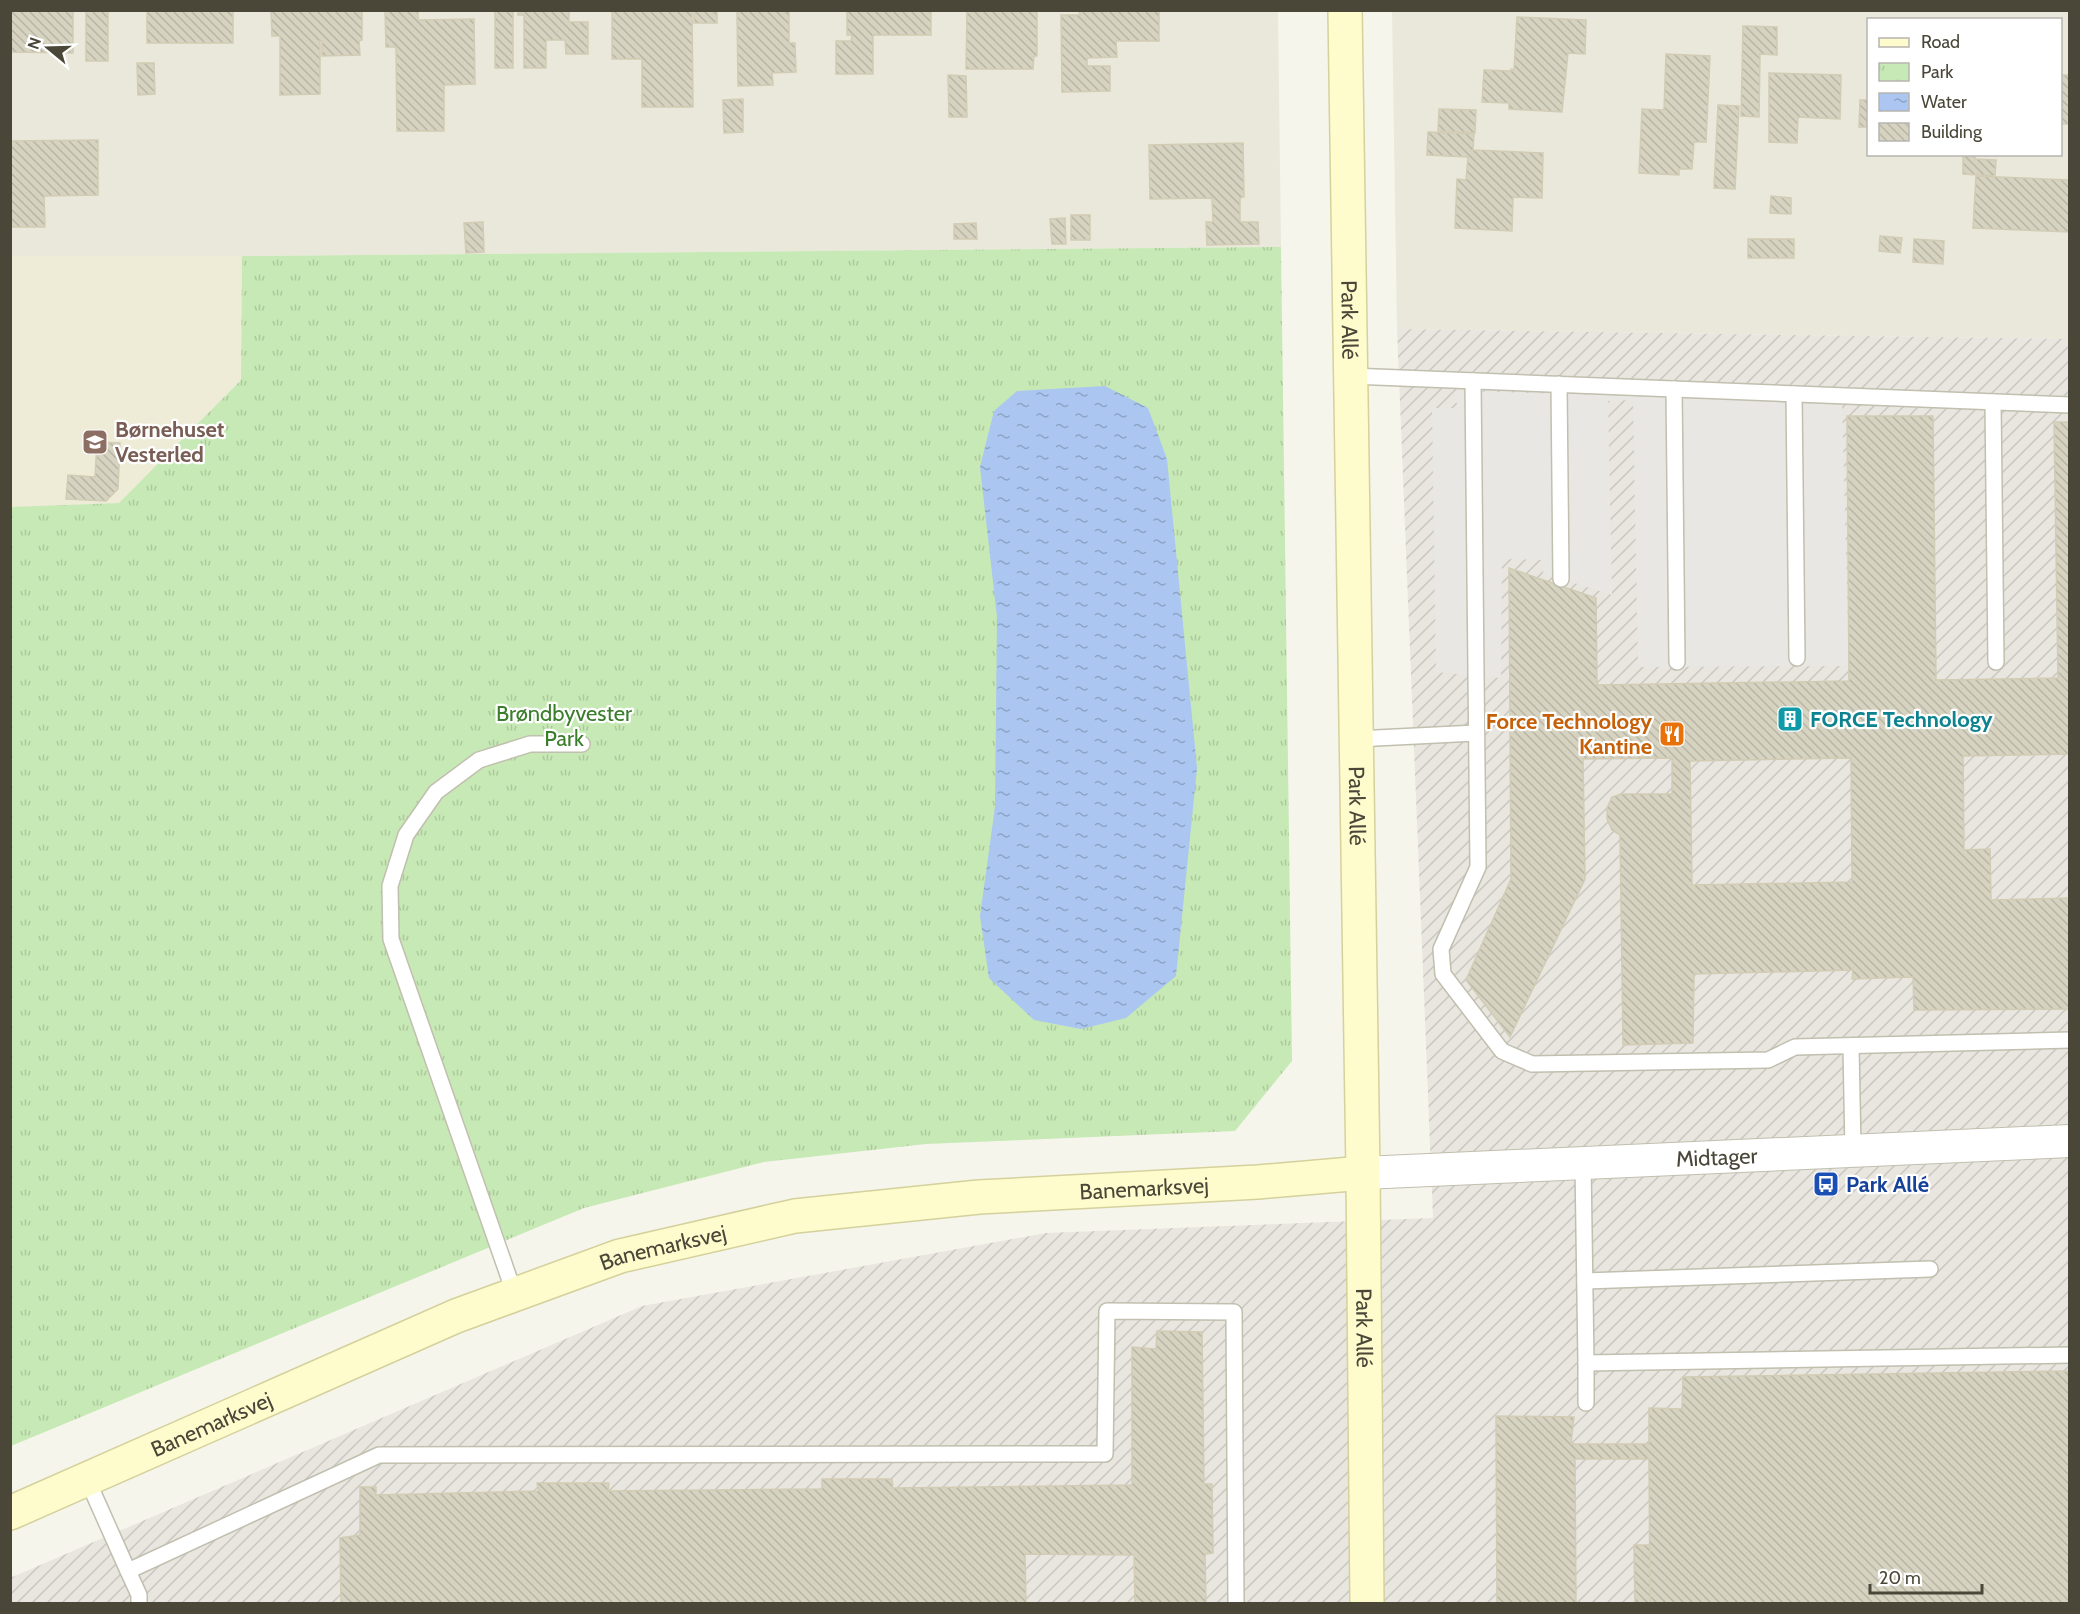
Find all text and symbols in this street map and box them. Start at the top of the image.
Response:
north arrow [18,18,78,78]
legend [1867,18,2062,156]
text: Road [1921,31,1960,53]
text: N [23,35,45,52]
text: Park [1921,61,1954,83]
text: Water [1921,91,1967,113]
text: Building [1921,121,1983,143]
street label: Park Allé [1336,280,1364,360]
place label: Børnehuset Vesterled [115,416,225,468]
school or university icon: Børnehuset Vesterled [80,427,110,457]
park label: Brøndbyvester Park [496,700,632,752]
building icon: FORCE Technology [1775,704,1805,734]
place label: FORCE Technology [1810,706,1993,733]
place label: Force Technology Kantine [1486,708,1652,760]
restaurant icon: Force Technology Kantine [1657,719,1687,749]
street label: Park Allé [1343,766,1371,846]
street label: Midtager [1675,1142,1758,1172]
bus stop icon: Park Allé [1811,1169,1841,1199]
street label: Banemarksvej [1079,1171,1210,1205]
place label: Park Allé [1846,1171,1929,1198]
street label: Banemarksvej [596,1219,729,1276]
street label: Park Allé [1351,1288,1378,1368]
street label: Banemarksvej [146,1386,276,1463]
scale bar [1870,1557,1982,1595]
text: 20 m [1879,1567,1921,1589]

